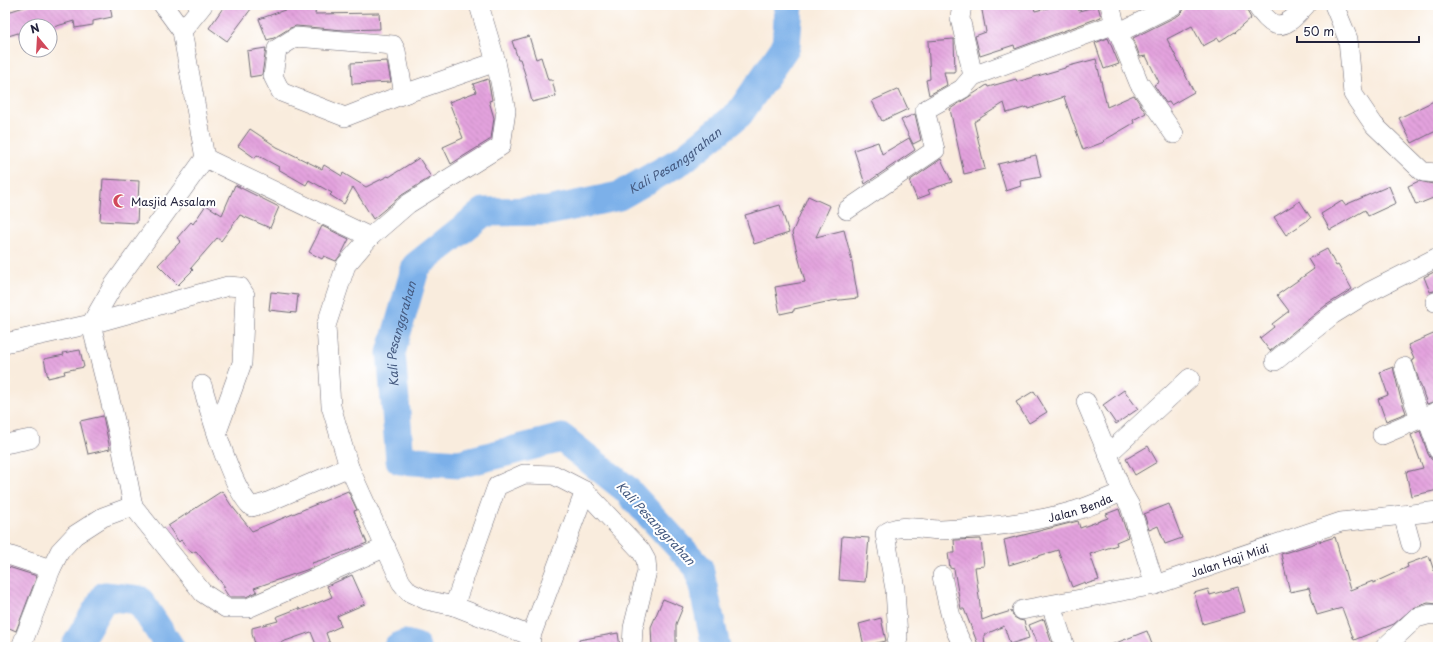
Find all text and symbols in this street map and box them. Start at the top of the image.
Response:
north arrow [18,18,58,58]
text: N [28,18,42,37]
scale bar [1297,18,1419,44]
text: 50 m [1303,22,1334,40]
water label: Kali Pesanggrahan [625,123,725,198]
mosque icon: Masjid Assalam [112,193,128,209]
place label: Masjid Assalam [131,193,216,210]
water label: Kali Pesanggrahan [382,278,420,388]
water label: Kali Pesanggrahan [613,477,700,569]
street label: Jalan Benda [1046,489,1115,526]
street label: Jalan Haji Midi [1188,539,1271,581]

